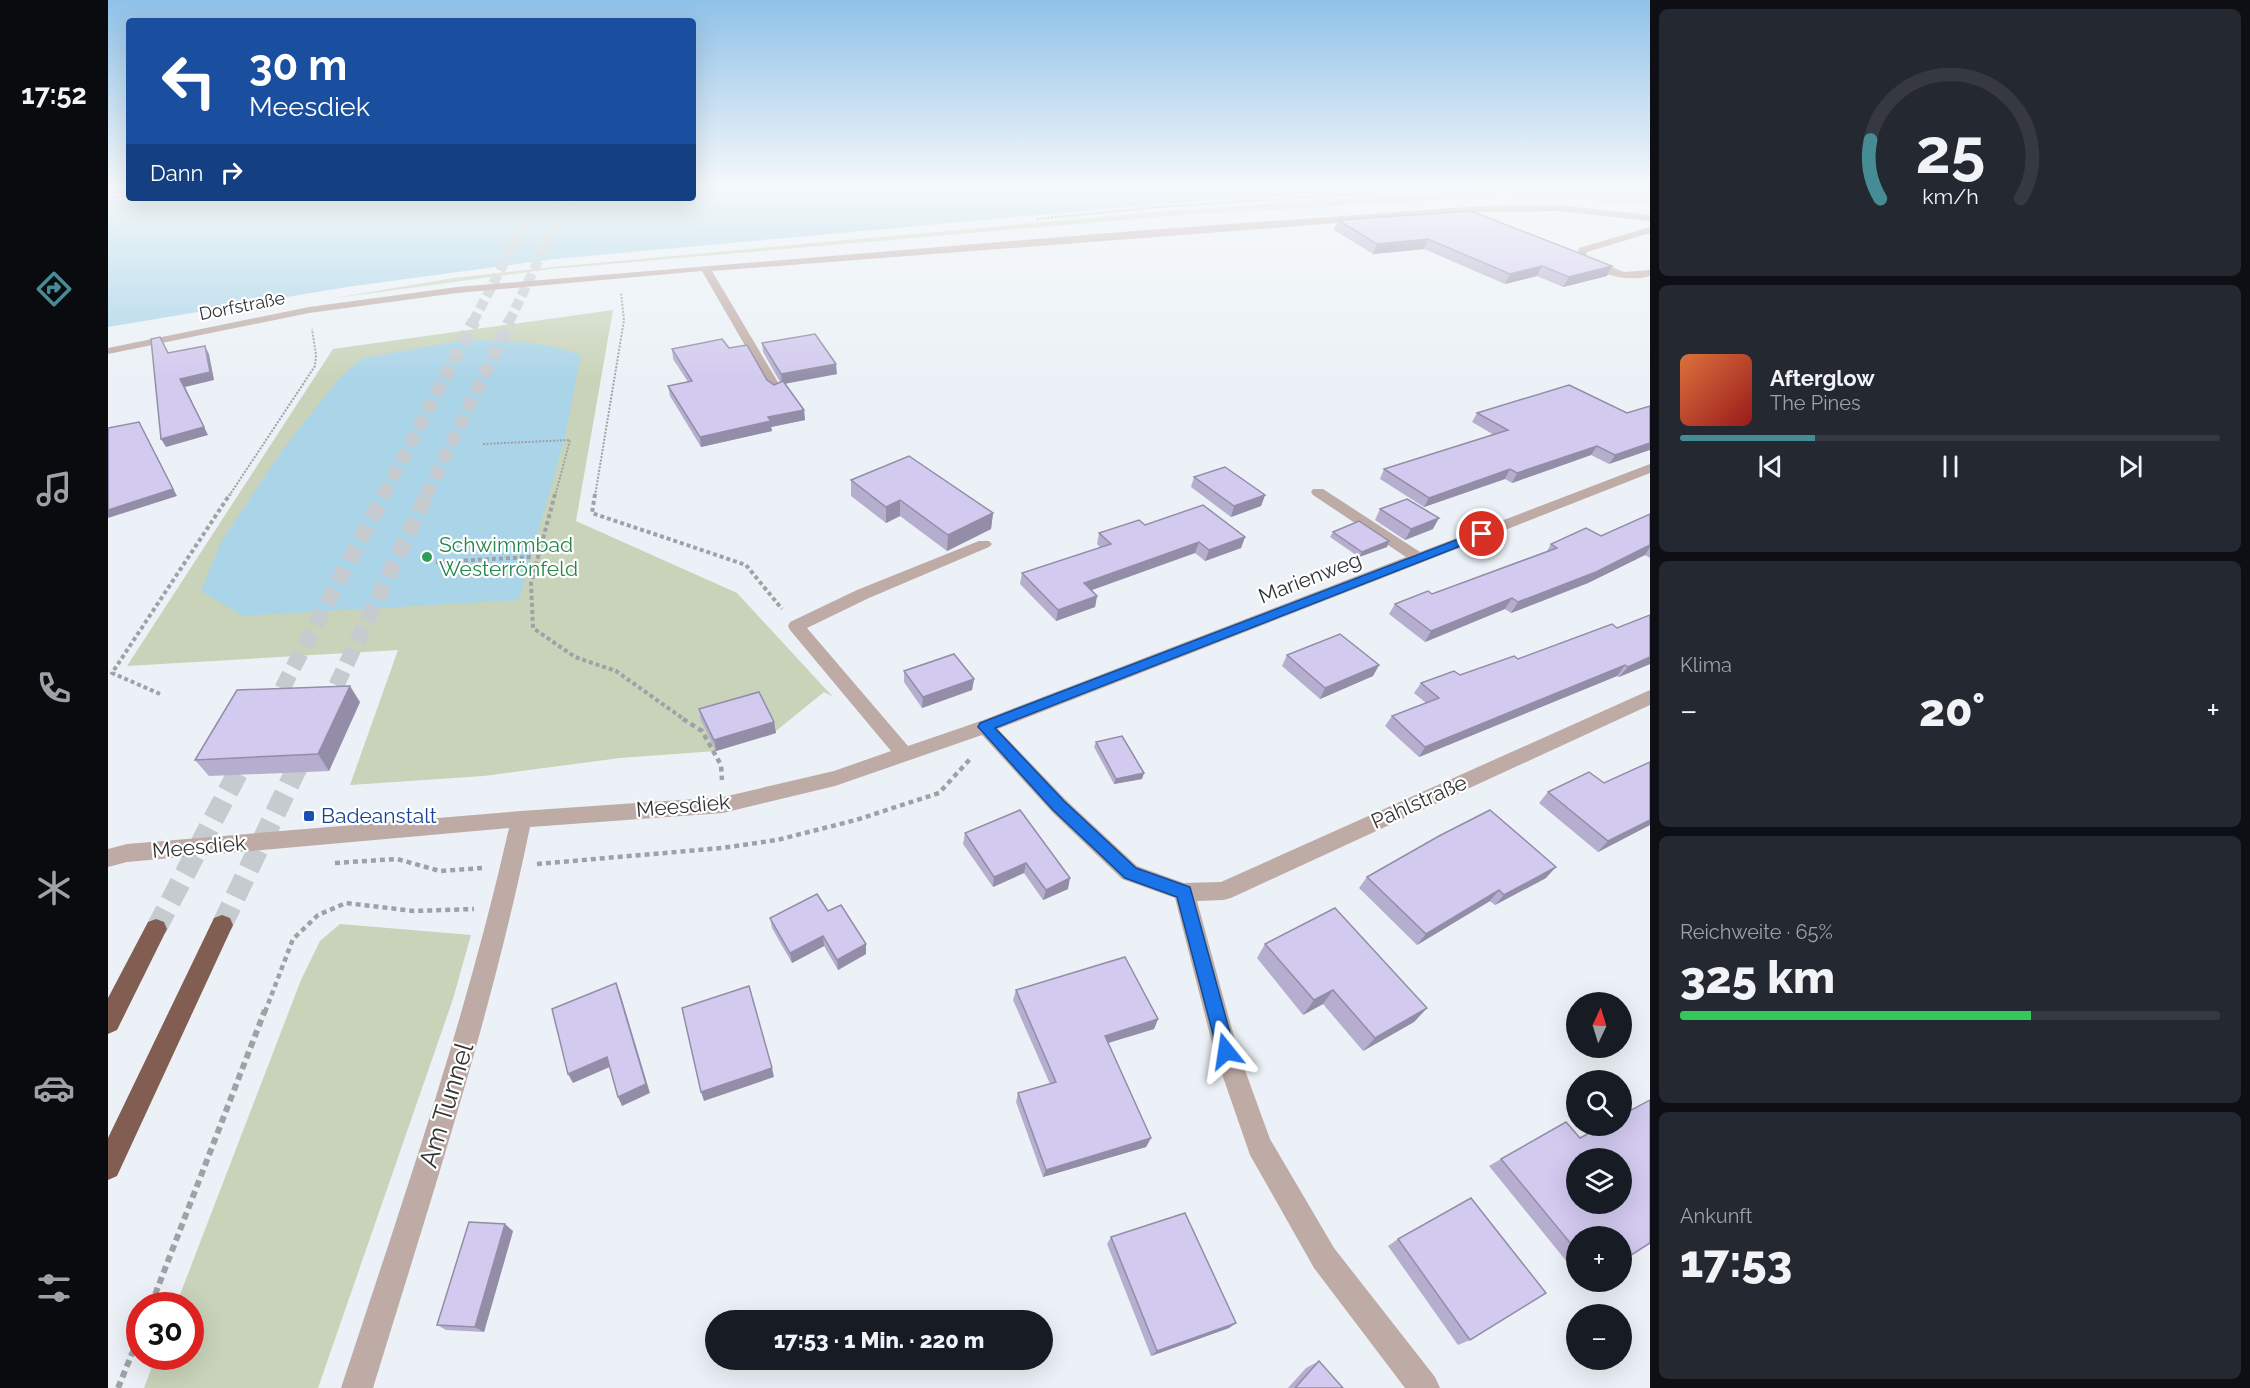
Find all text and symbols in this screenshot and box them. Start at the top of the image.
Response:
text: 30 m [249,41,347,90]
icon: left [150,42,228,120]
text: 17:52 [21,79,87,110]
text: Meesdiek [249,91,370,122]
text: 25 [1915,115,1985,189]
icon: right [215,156,248,189]
text: Dann [150,160,203,186]
text: km/h [1922,185,1978,210]
icon: directions [33,268,75,310]
street label: Dorfstraße [197,287,287,324]
text: Afterglow [1770,365,1875,391]
text: The Pines [1770,391,1861,415]
icon: previous [1754,450,1787,483]
icon: pause [1934,450,1967,483]
icon: next [2114,450,2147,483]
icon: music [33,468,75,510]
pin [1456,508,1507,559]
icon: arrive [1465,517,1498,550]
place label: Schwimmbad Westerrönfeld [439,532,578,581]
street label: Marienweg [1255,547,1365,609]
marker: Schwimmbad Westerrönfeld [420,550,434,564]
text: Klima [1680,653,1732,677]
icon: phone [33,667,75,709]
text: 20° [1919,684,1985,737]
text: − [1680,691,1698,730]
text: + [2206,691,2220,730]
street label: Pahlstraße [1367,769,1471,834]
street label: Meesdiek [635,789,731,822]
place label: Badeanstalt [321,803,437,828]
marker: Badeanstalt [302,809,316,823]
street label: Meesdiek [151,830,247,863]
icon: climate [33,867,75,909]
text: Reichweite · 65% [1680,920,1833,944]
text: 325 km [1680,951,1835,1004]
north arrow [1566,992,1632,1058]
map controls [1566,992,1632,1370]
position arrow [1194,1019,1258,1083]
street label: Am Tunnel [413,1038,479,1171]
icon: car [33,1067,75,1109]
button: search [1566,1070,1632,1136]
button: layers [1566,1148,1632,1214]
text: Ankunft [1680,1204,1753,1228]
button: + [1566,1226,1632,1292]
text: 17:53 [1680,1235,1792,1288]
icon: filters [33,1267,75,1309]
speed limit sign: 30 [126,1292,204,1370]
button: − [1566,1304,1632,1370]
text: 17:53 · 1 Min. · 220 m [774,1327,984,1353]

